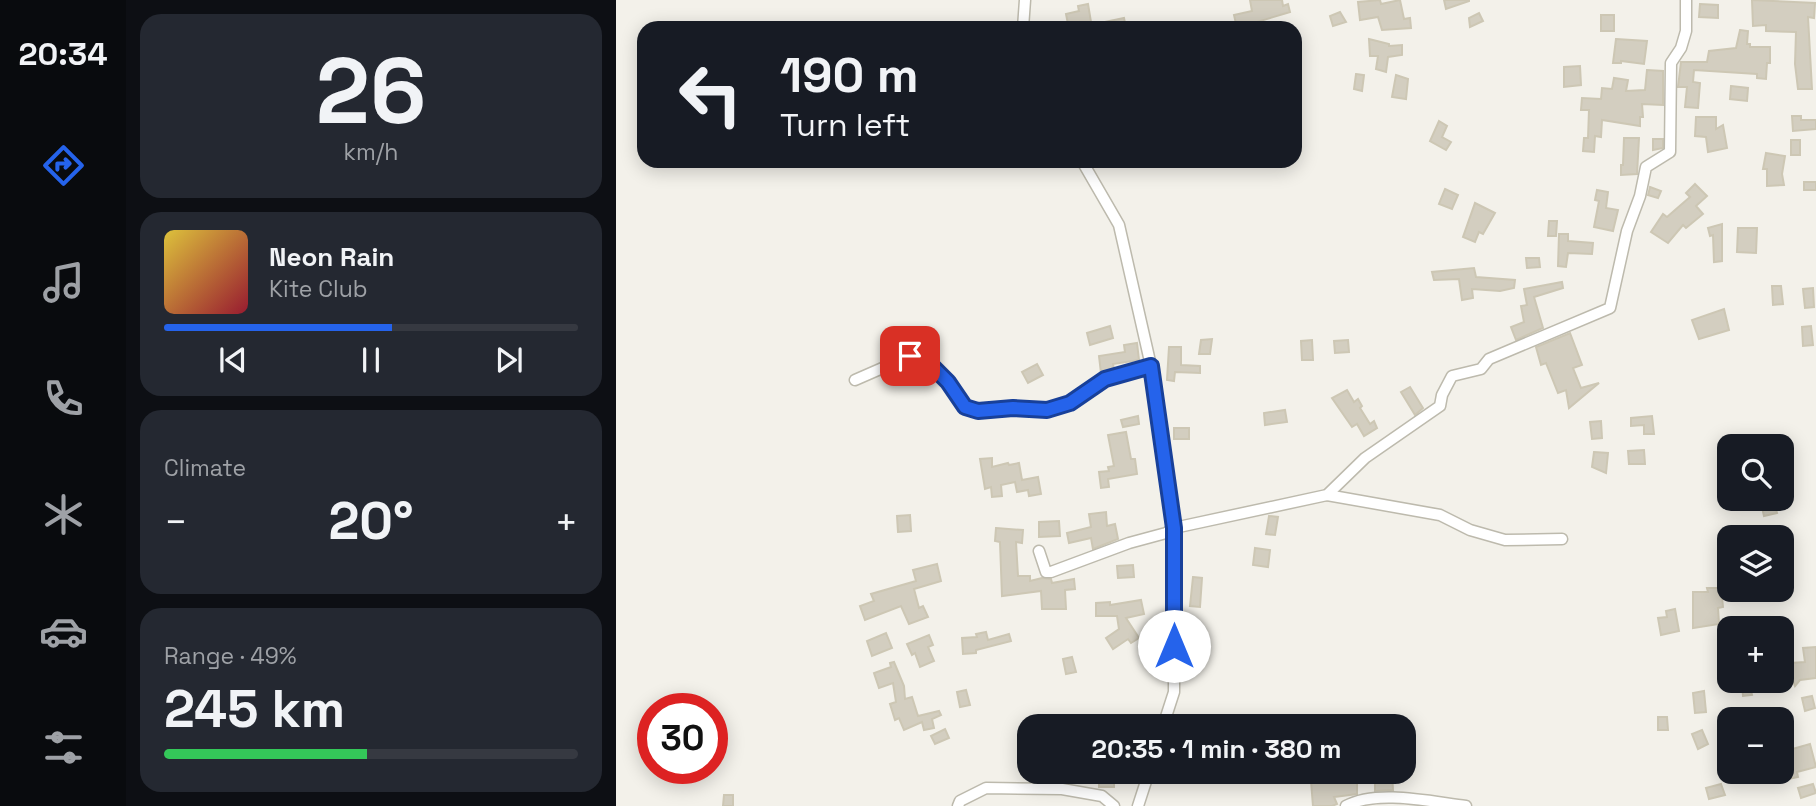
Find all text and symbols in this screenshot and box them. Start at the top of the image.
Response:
text: 26 [316,33,426,150]
text: 20:34 [18,34,108,74]
text: 190 m [780,44,918,106]
icon: left [665,49,756,140]
text: Turn left [780,105,910,145]
text: km/h [344,137,398,167]
icon: directions [39,141,88,190]
text: Neon Rain [269,240,394,274]
icon: music [39,258,88,307]
text: Kite Club [269,274,368,304]
pin [880,326,940,386]
icon: arrive [891,337,929,375]
icon: previous [214,341,252,379]
icon: pause [352,341,390,379]
icon: next [490,341,528,379]
icon: phone [39,374,88,423]
map controls [1717,434,1794,784]
button: search [1717,434,1794,511]
text: Climate [164,453,246,483]
text: 20° [328,488,414,554]
icon: climate [39,490,88,539]
text: − [164,498,188,546]
text: + [554,498,578,546]
button: layers [1717,525,1794,602]
icon: car [39,607,88,656]
position arrow [1137,609,1211,683]
button: + [1717,616,1794,693]
text: Range · 49% [164,641,297,671]
text: 245 km [164,676,345,742]
speed limit sign: 30 [637,693,728,784]
button: − [1717,707,1794,784]
icon: filters [39,723,88,772]
text: 20:35 · 1 min · 380 m [1092,732,1341,766]

